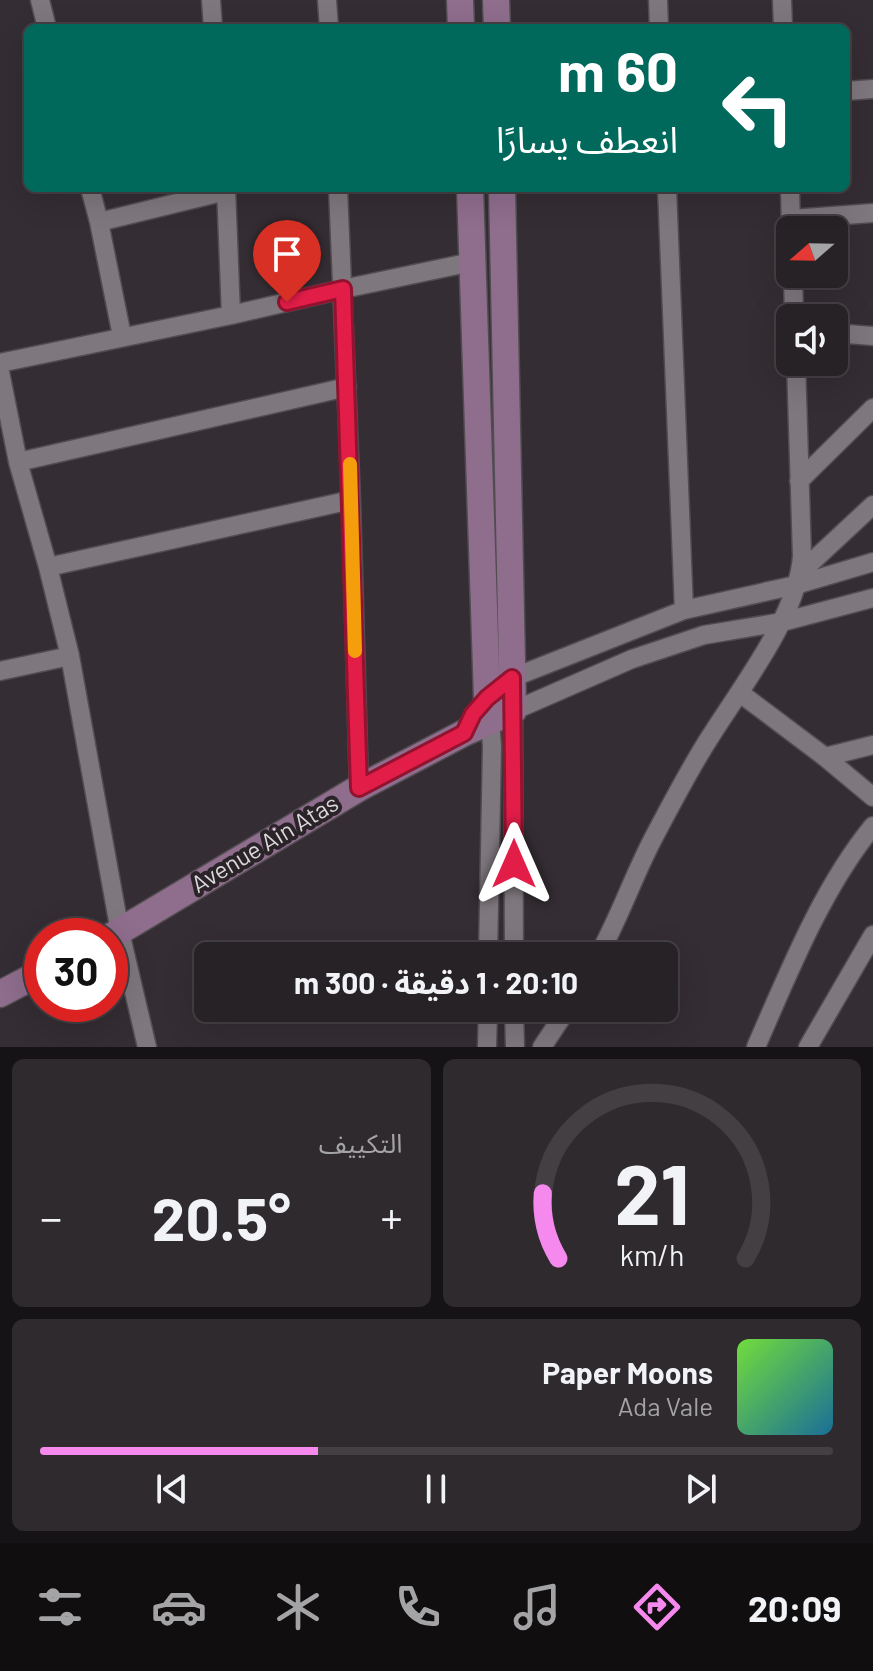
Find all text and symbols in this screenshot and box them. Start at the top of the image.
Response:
text: 60 m [558,36,678,103]
icon: left [706,56,810,160]
text: انعطف يسارًا [496,117,678,160]
north arrow [776,216,848,288]
map controls [776,216,848,376]
pin [253,220,321,302]
icon: arrive [265,232,309,276]
button: sound [776,304,848,376]
street label: Avenue Ain Atas [185,787,343,898]
position arrow [472,822,556,906]
speed limit sign: 30 [24,918,128,1022]
text: 20:10 · 1 دقيقة · 300 m [294,964,578,1000]
text: التكييف [319,1127,403,1158]
text: 21 [614,1142,690,1242]
text: 20.5° [152,1181,291,1253]
text: − [40,1190,62,1243]
text: + [381,1190,403,1243]
text: km/h [619,1237,684,1272]
text: Paper Moons [542,1354,713,1390]
text: Ada Vale [618,1390,713,1421]
icon: previous [150,1467,194,1511]
icon: pause [414,1467,458,1511]
icon: next [679,1467,723,1511]
icon: filters [32,1579,88,1635]
icon: car [151,1579,207,1635]
icon: climate [270,1579,326,1635]
icon: phone [390,1579,446,1635]
icon: music [509,1579,565,1635]
icon: directions [629,1579,685,1635]
text: 20:09 [748,1586,841,1629]

